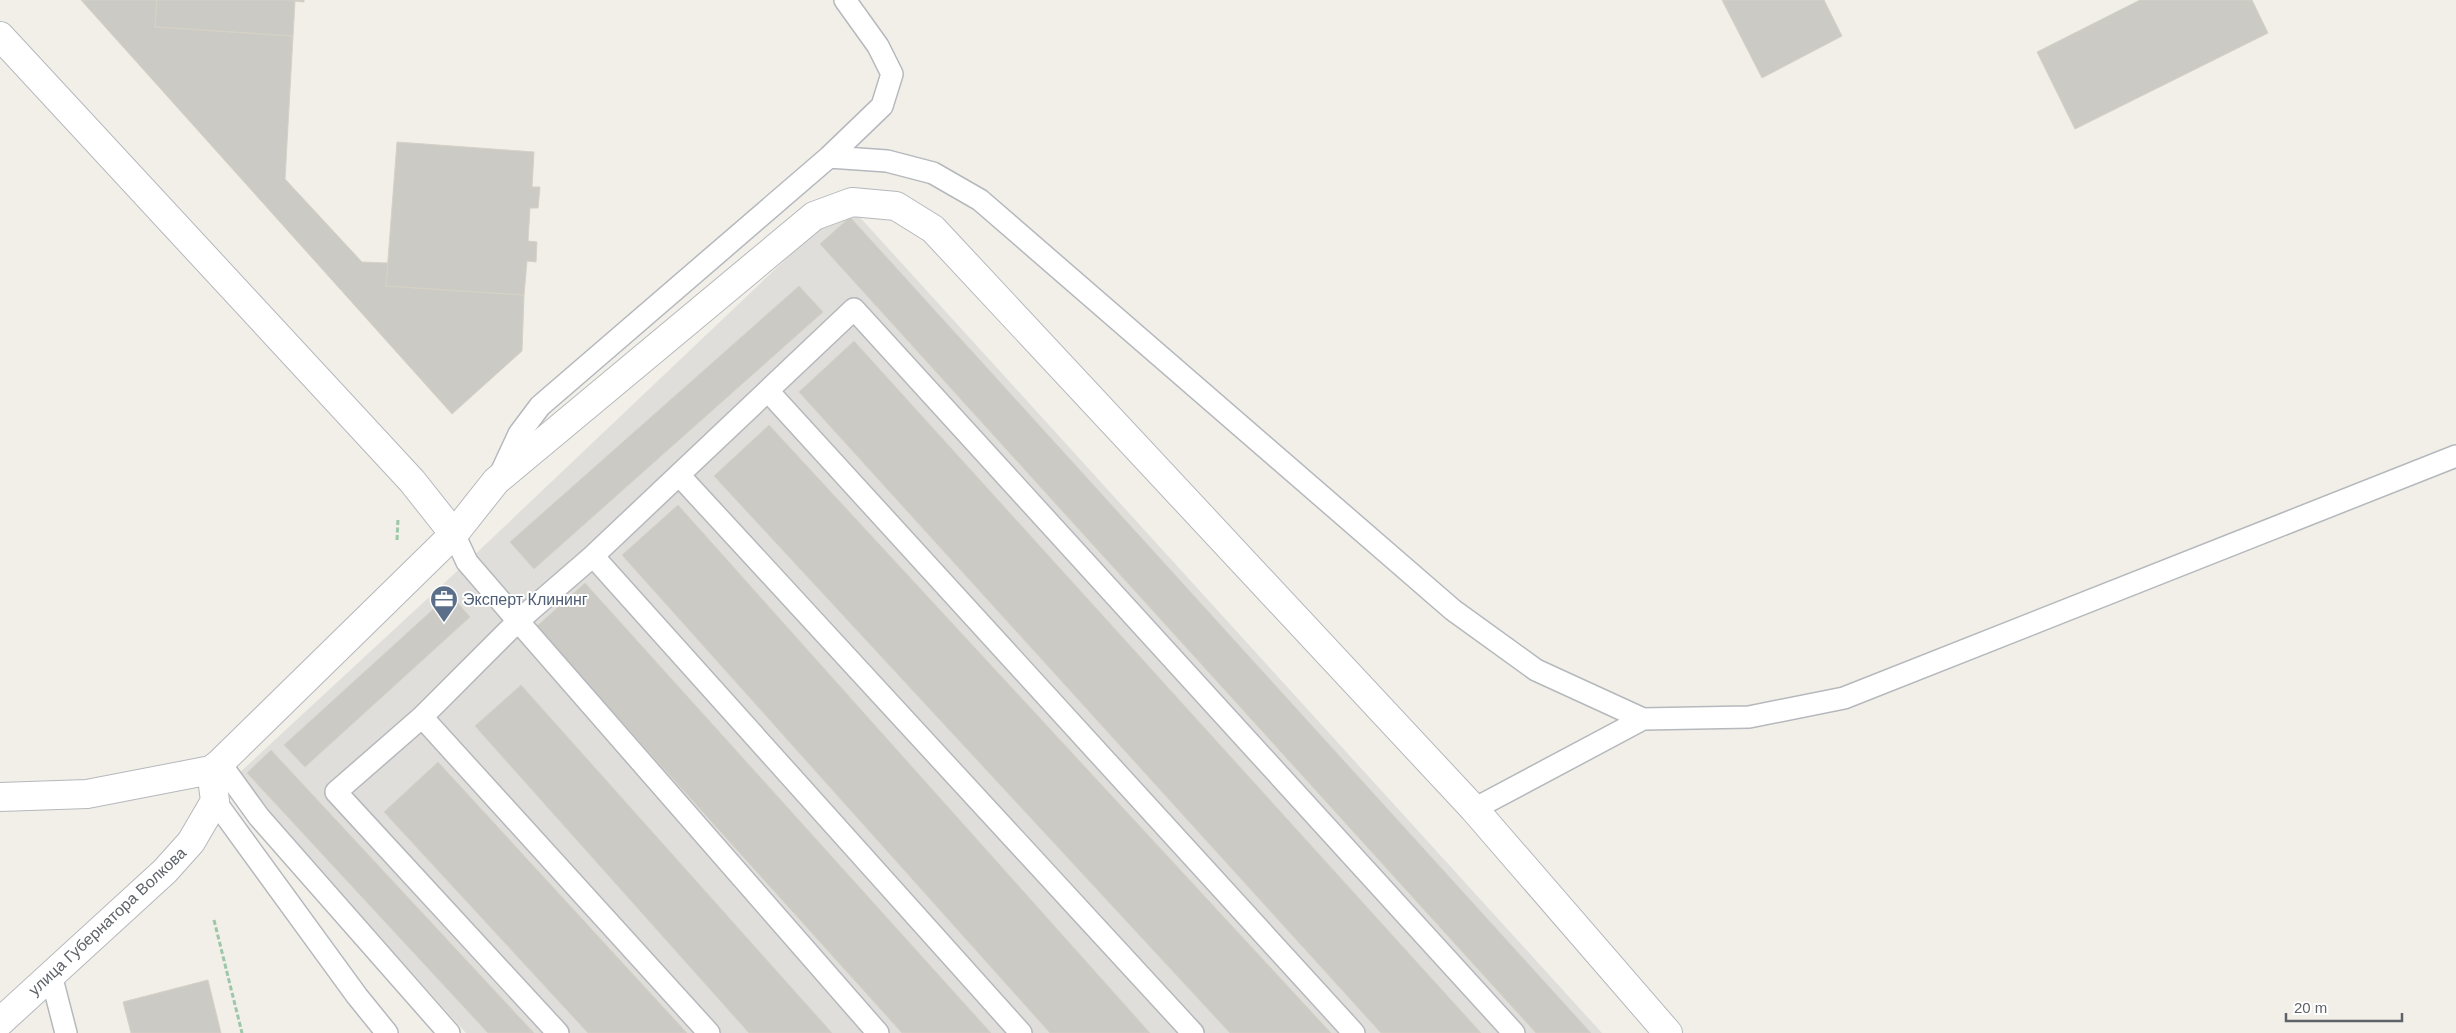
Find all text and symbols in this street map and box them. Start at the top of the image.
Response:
office icon: Эксперт Клининг [429,584,459,623]
place label: Эксперт Клининг [463,591,588,608]
street label: улица Губернатора Волкова [25,844,189,999]
scale bar [2286,990,2402,1022]
text: 20 m [2294,999,2327,1016]

